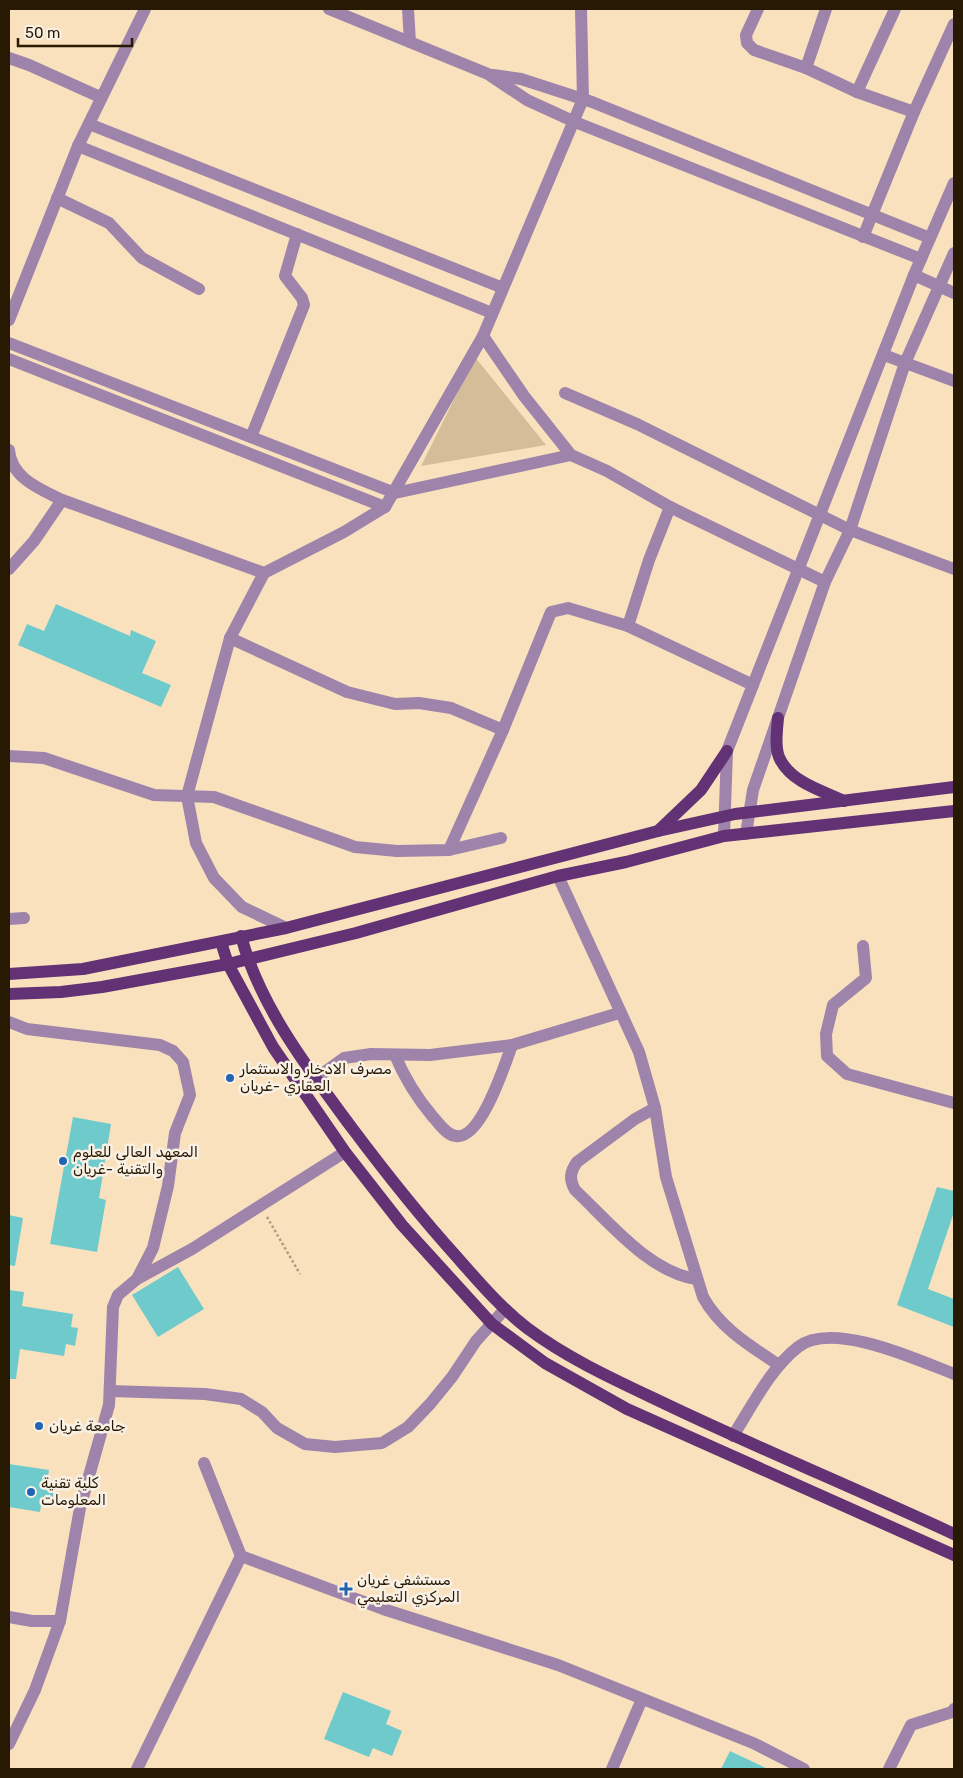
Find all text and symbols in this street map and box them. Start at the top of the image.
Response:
scale bar [18,15,131,47]
text: 50 m [25,24,60,42]
place label: مصرف الادخار والاستثمار العقاري -غريان [239,1060,392,1096]
marker: مصرف الادخار والاستثمار العقاري -غريان [224,1072,236,1084]
place label: المعهد العالي للعلوم والتقنية -غريان [73,1143,198,1179]
marker: المعهد العالي للعلوم والتقنية -غريان [57,1155,69,1167]
place label: جامعة غريان [49,1417,125,1435]
marker: جامعة غريان [33,1420,45,1432]
place label: كلية تقنية المعلومات [41,1474,106,1509]
marker: كلية تقنية المعلومات [25,1486,37,1498]
place label: مستشفى غريان المركزي التعليمي [357,1571,460,1609]
marker: مستشفى غريان المركزي التعليمي [339,1582,353,1596]

